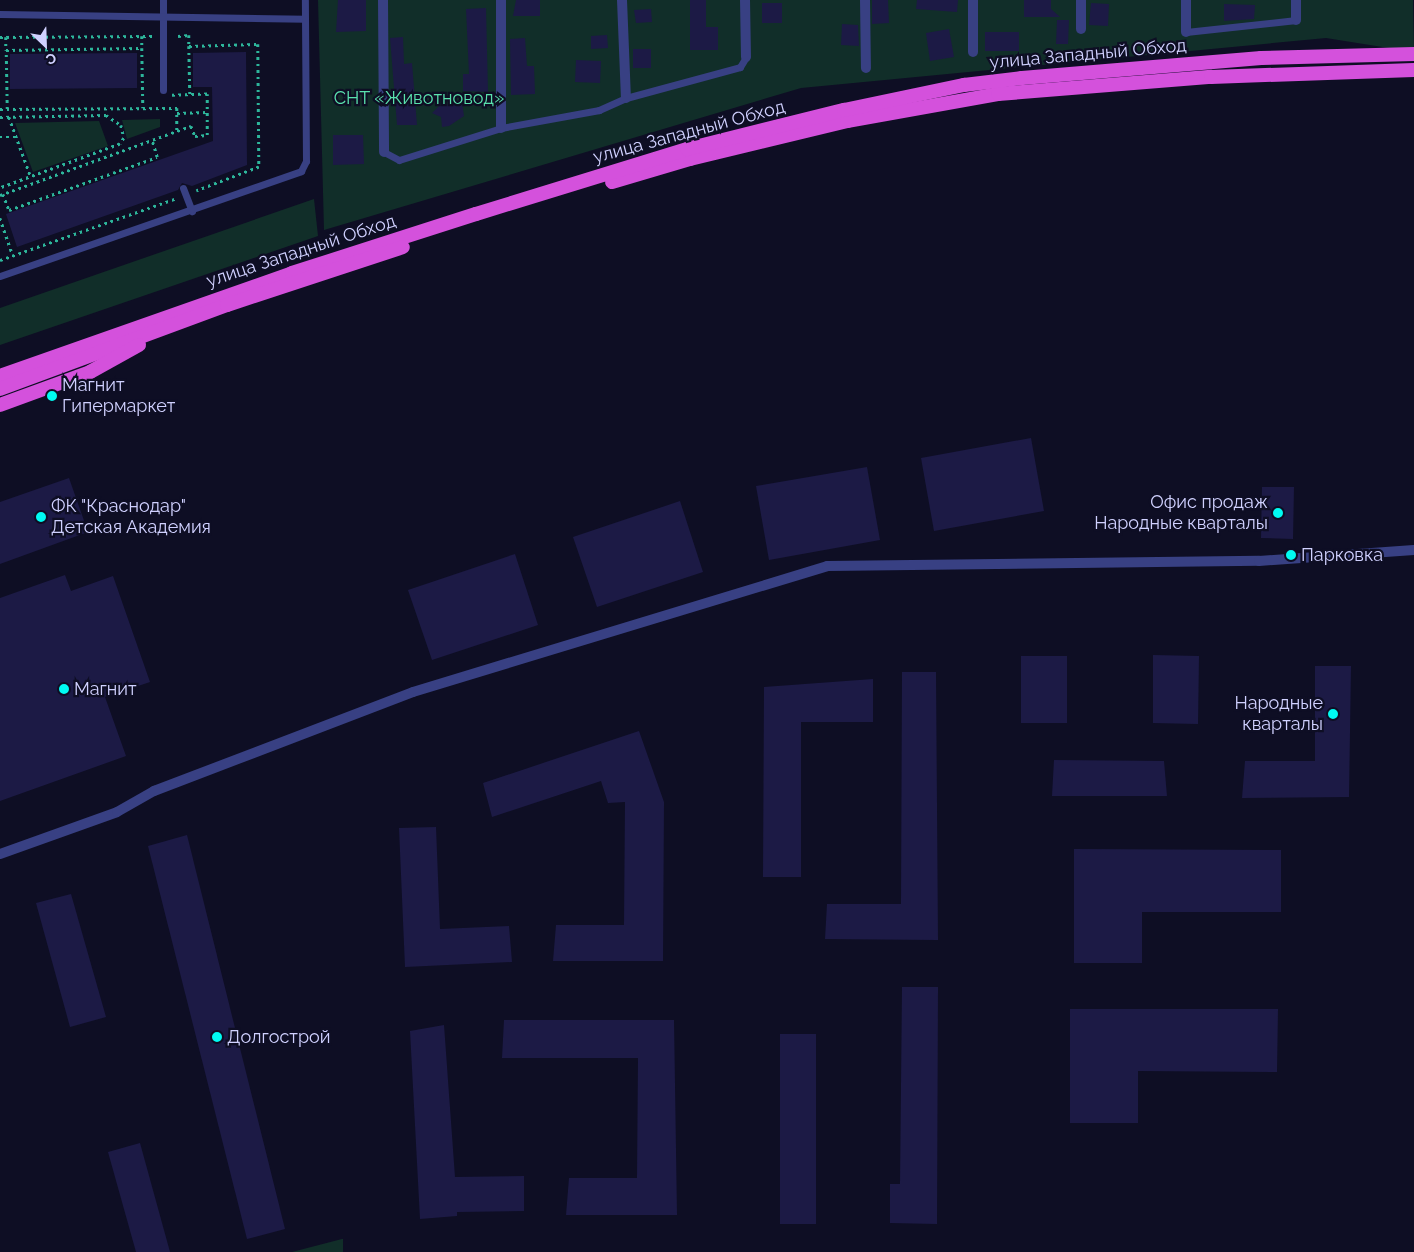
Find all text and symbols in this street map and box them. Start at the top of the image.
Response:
north arrow [20,20,70,70]
street label: улица Западный Обход [989,35,1187,73]
text: С [43,49,59,68]
park label: СНТ «Животновод» [333,87,505,109]
street label: улица Западный Обход [591,96,787,168]
street label: улица Западный Обход [204,210,398,292]
place label: Магнит Гипермаркет [62,375,175,418]
marker: Магнит Гипермаркет [46,390,58,402]
place label: Офис продаж Народные кварталы [1094,492,1268,534]
place label: ФК "Краснодар" Детская Академия [51,496,212,538]
marker: Офис продаж Народные кварталы [1272,507,1284,519]
marker: ФК "Краснодар" Детская Академия [35,511,47,523]
place label: Парковка [1301,544,1383,566]
marker: Парковка [1285,549,1297,561]
place label: Магнит [74,678,137,700]
marker: Магнит [58,683,70,695]
place label: Народные кварталы [1234,693,1323,736]
marker: Народные кварталы [1327,708,1339,720]
place label: Долгострой [227,1026,330,1048]
marker: Долгострой [211,1031,223,1043]

